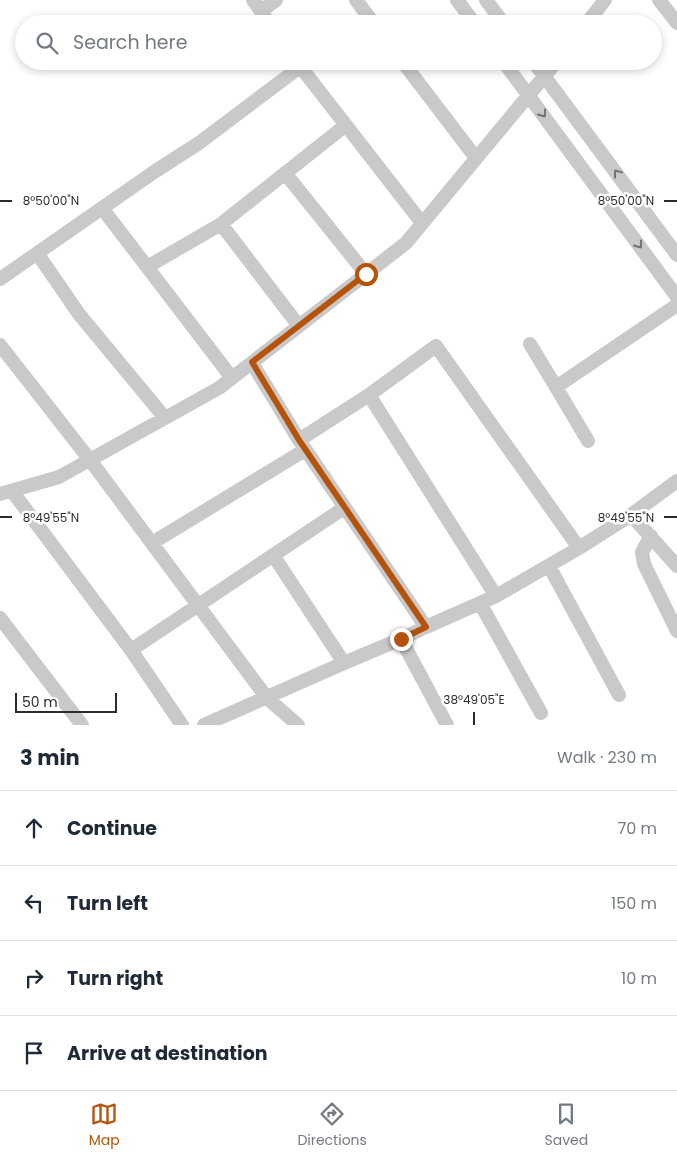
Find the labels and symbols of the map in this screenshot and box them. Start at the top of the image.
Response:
one-way arrow [537,108,546,118]
one-way arrow [614,169,623,179]
text: 8°50'00"N [23,192,79,209]
text: 8°50'00"N [598,192,654,209]
one-way arrow [633,239,642,249]
route start [355,263,378,286]
text: 8°49'55"N [23,509,79,526]
text: 8°49'55"N [598,509,654,526]
route end [390,628,413,651]
scale bar [15,690,118,713]
text: 38°49'05"E [443,691,505,708]

